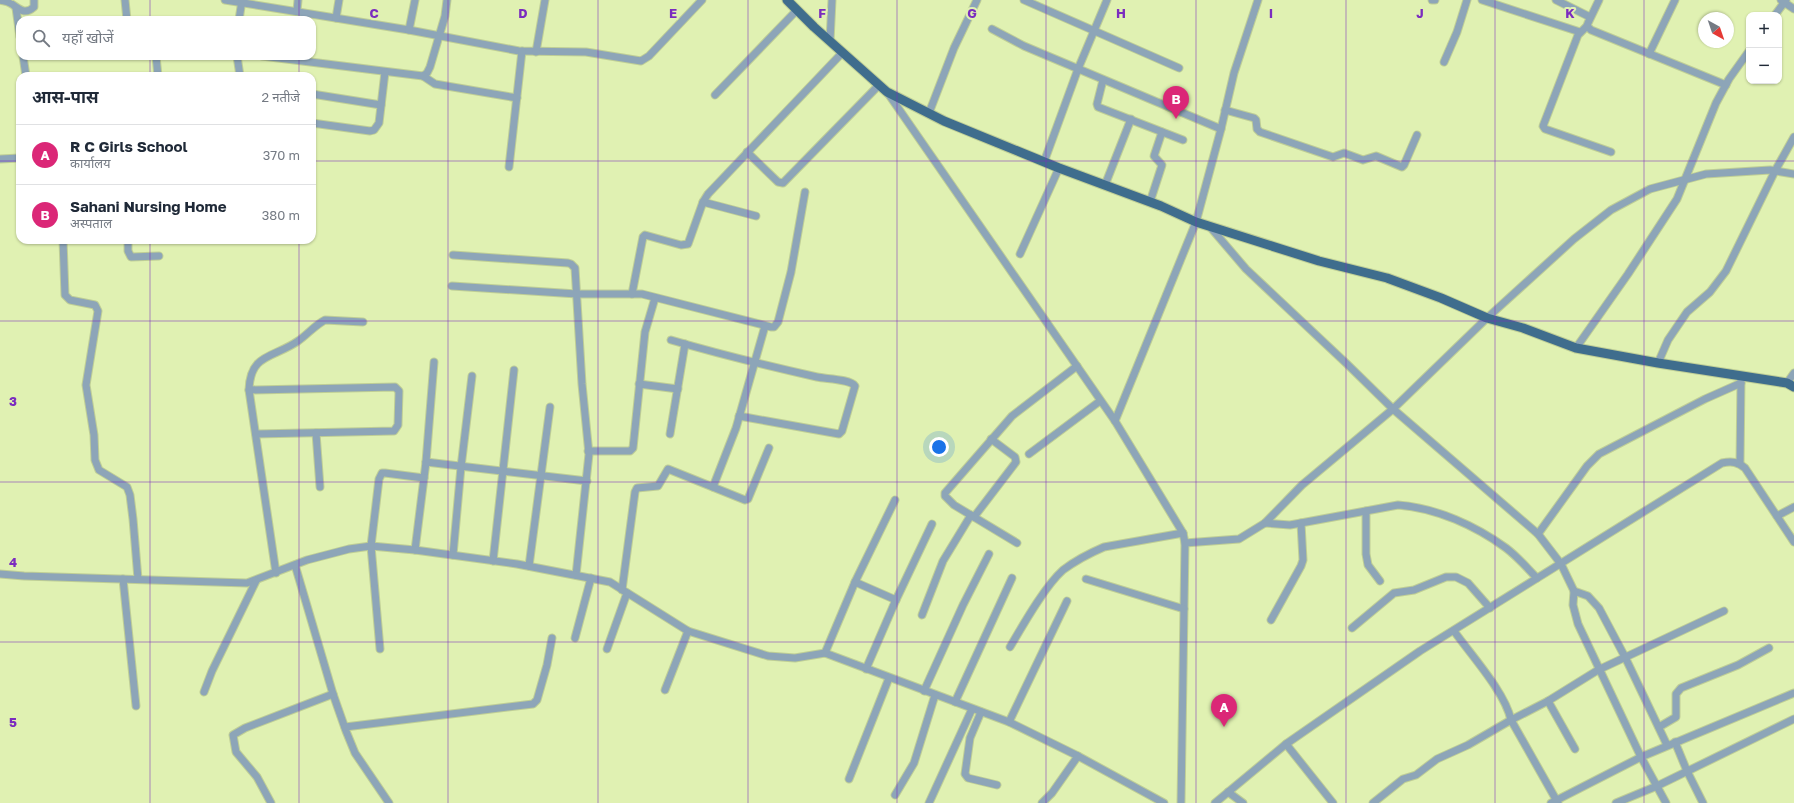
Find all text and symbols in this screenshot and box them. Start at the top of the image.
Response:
text: C [369,5,379,21]
text: D [518,5,528,21]
text: E [669,5,677,21]
text: F [818,5,826,21]
text: G [967,5,977,21]
text: H [1116,5,1126,21]
text: I [1269,5,1273,21]
text: J [1416,5,1424,21]
text: K [1565,5,1575,21]
north arrow [1698,12,1734,48]
map controls [1746,12,1782,84]
button: + [1746,12,1782,48]
search box [16,16,316,60]
icon: search [30,27,52,49]
text: यहाँ खोजें [62,28,114,46]
button: − [1746,48,1782,84]
text: आस-पास [32,86,99,107]
pin: B [1163,86,1189,119]
text: 2 नतीजे [262,89,300,105]
text: R C Girls School [70,137,188,155]
text: A [40,147,50,163]
text: 370 m [263,147,300,163]
text: कार्यालय [70,155,111,171]
text: Sahani Nursing Home [70,197,227,215]
text: B [40,207,50,223]
text: 380 m [262,207,300,223]
text: अस्पताल [70,215,112,231]
text: 3 [9,393,17,409]
your location [929,437,949,457]
text: 4 [9,554,17,570]
pin: A [1211,694,1237,727]
text: 5 [9,714,17,730]

